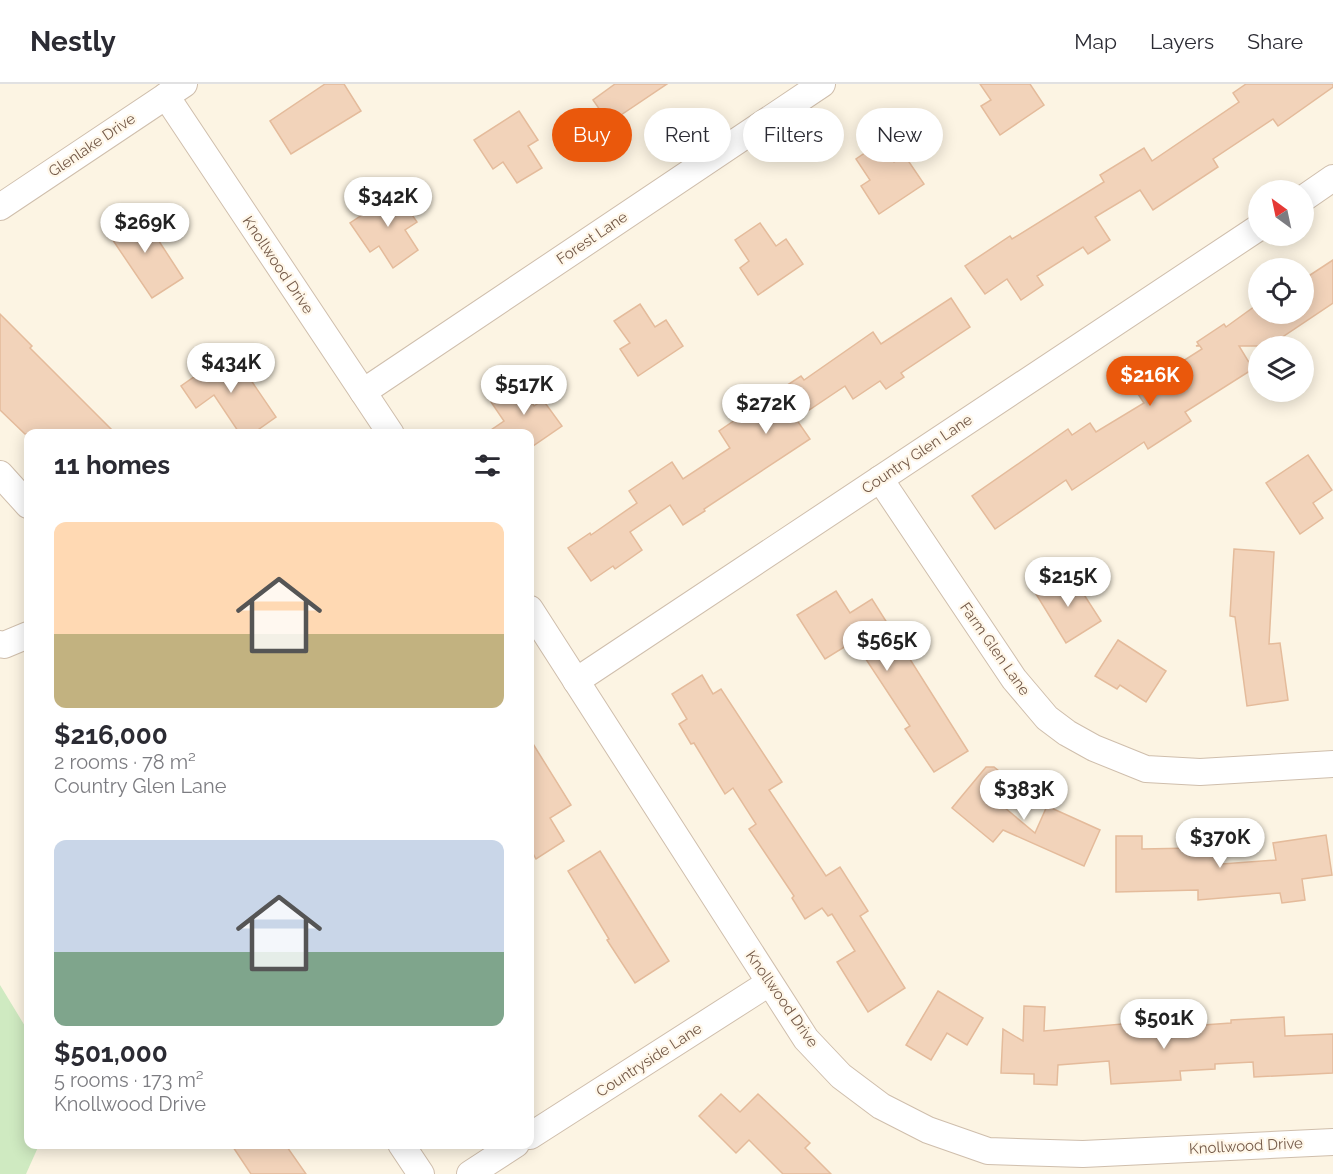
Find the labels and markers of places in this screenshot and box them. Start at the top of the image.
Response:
pin: $342K [346,177,430,228]
pin: $269K [103,203,187,254]
pin: $434K [189,343,273,394]
pin: $216K [1108,356,1192,407]
pin: $517K [482,365,566,416]
pin: $272K [724,384,808,435]
pin: $215K [1026,557,1110,608]
pin: $565K [845,621,929,672]
pin: $383K [982,770,1066,821]
pin: $370K [1178,818,1262,869]
pin: $501K [1122,999,1206,1050]

